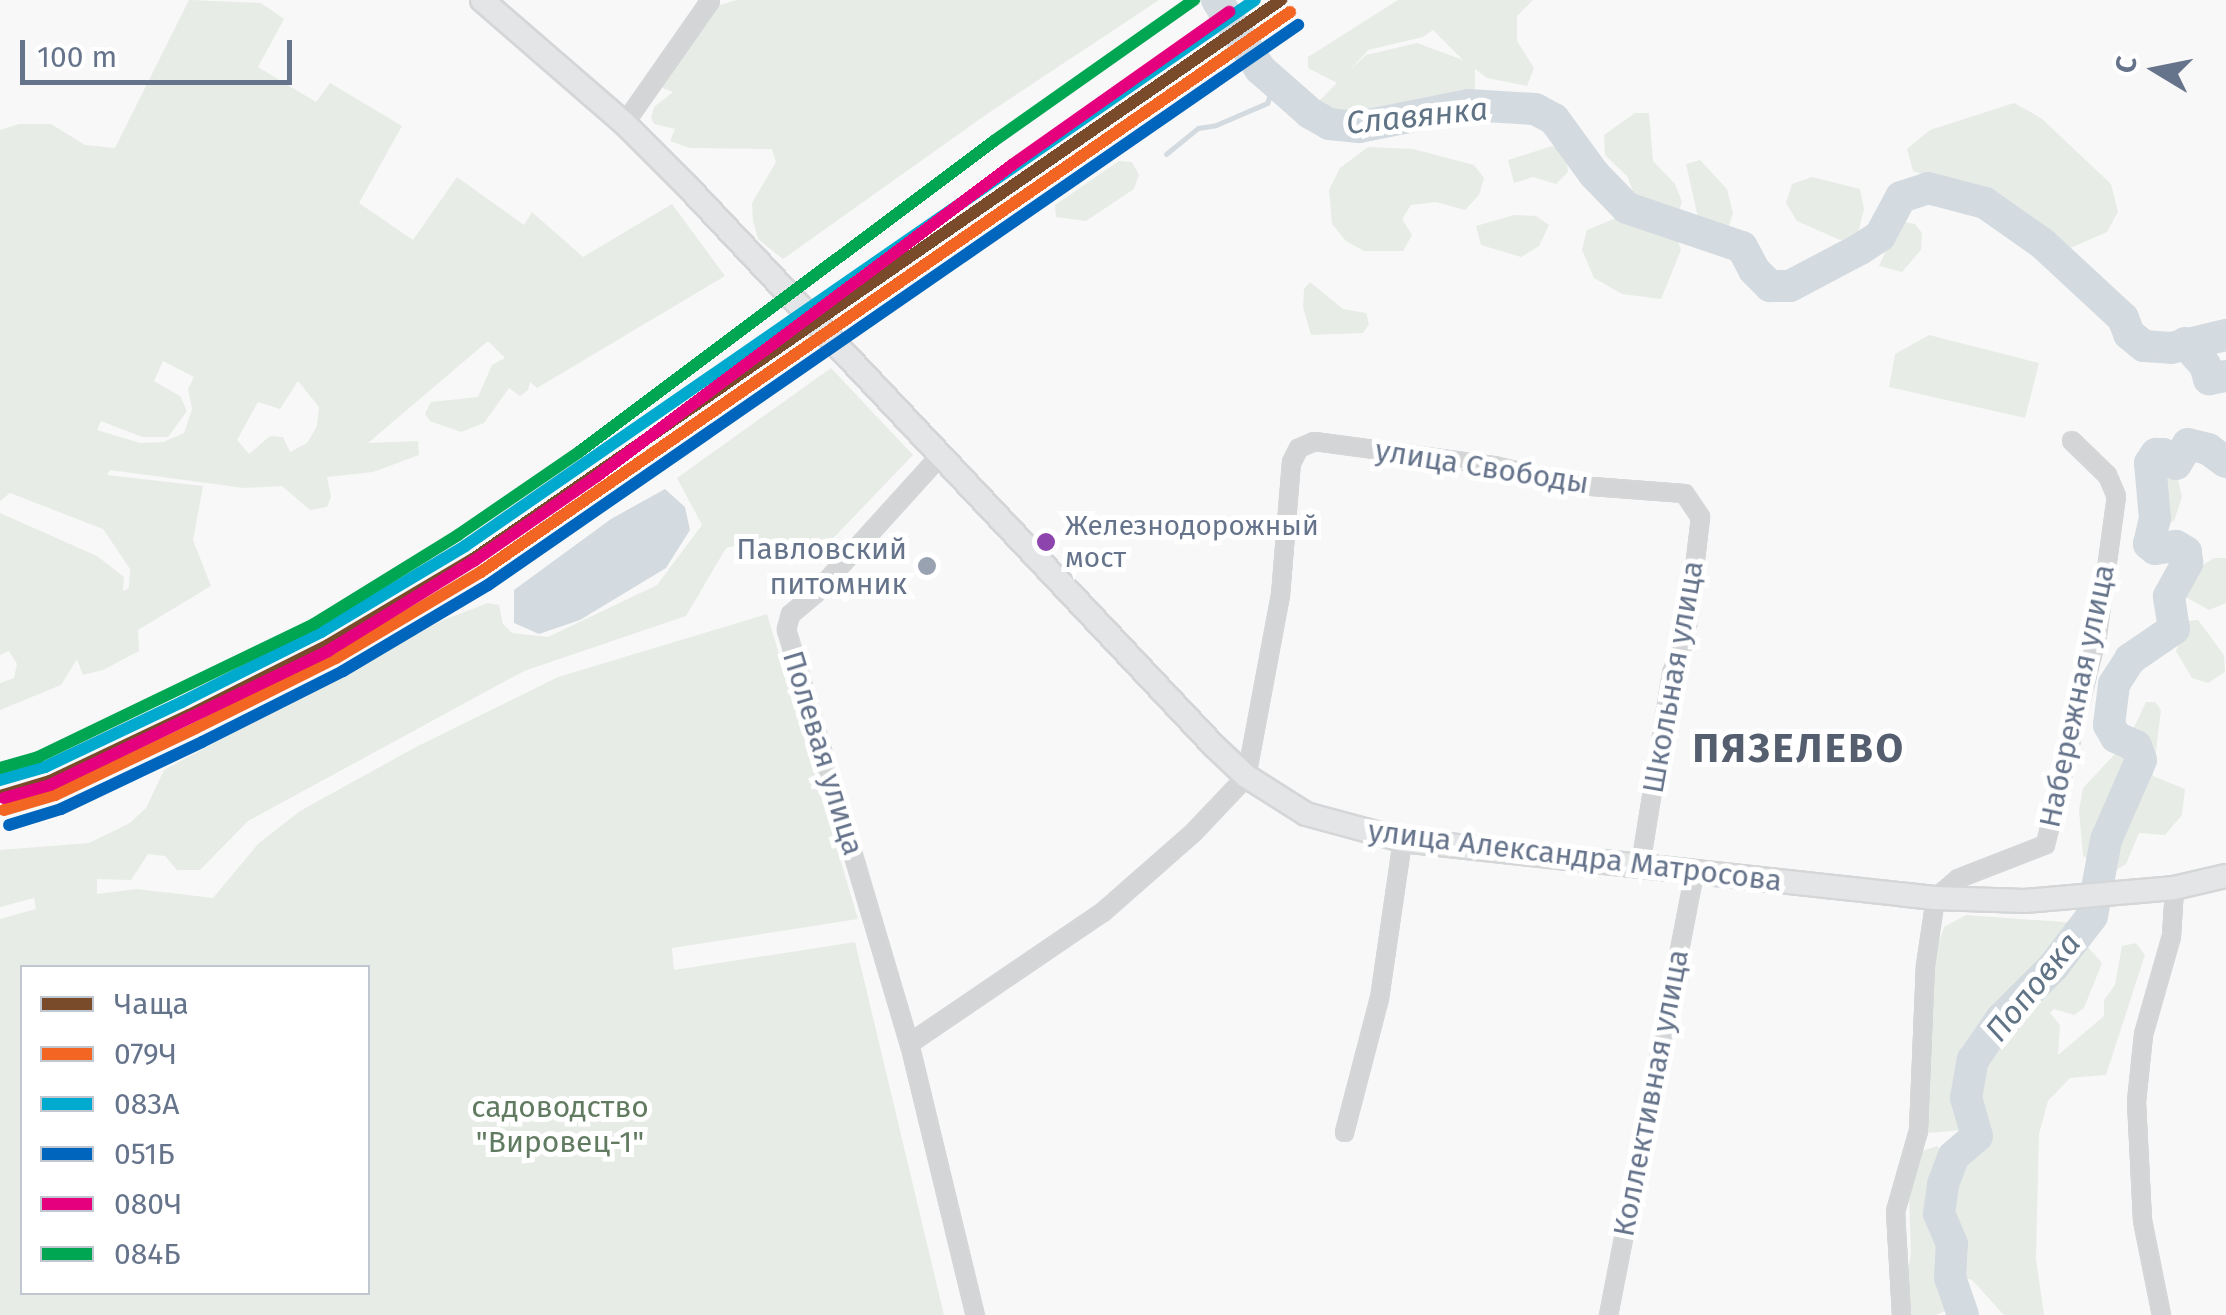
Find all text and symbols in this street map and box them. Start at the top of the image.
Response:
scale bar [25,20,298,82]
north arrow [2106,20,2206,120]
text: 100 m [37,39,117,75]
text: С [2108,54,2144,76]
water label: Славянка [1344,89,1490,143]
street label: улица Свободы [1373,432,1591,502]
place label: Железнодорожный мост [1065,509,1319,575]
place label: Павловский питомник [736,531,907,602]
marker: Железнодорожный мост [1036,532,1056,552]
marker: Павловский питомник [916,555,938,577]
street label: Школьная улица [1635,558,1711,796]
street label: Набережная улица [2032,561,2122,831]
street label: Полевая улица [775,646,871,860]
district label: ПЯЗЕЛЕВО [1692,725,1906,773]
street label: улица Александра Матросова [1366,813,1784,899]
water label: Поповка [1977,925,2089,1049]
street label: Коллективная улица [1606,946,1696,1240]
legend [20,965,370,1295]
text: Чаща [114,986,189,1022]
text: 079Ч [114,1036,177,1072]
text: 083А [114,1086,179,1122]
park label: садоводство "Вировец-1" [471,1089,649,1160]
text: 051Б [114,1136,175,1172]
text: 080Ч [114,1186,182,1222]
text: 084Б [114,1236,181,1272]

